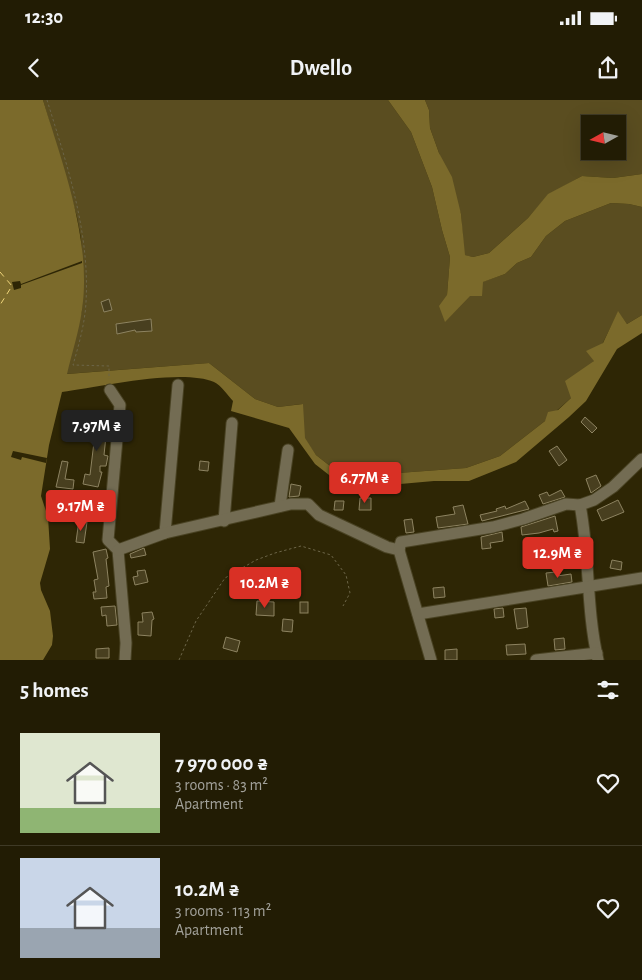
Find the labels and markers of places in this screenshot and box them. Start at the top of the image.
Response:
pin: 7.97M ₴ [51,410,143,452]
pin: 6.77M ₴ [319,462,411,504]
pin: 9.17M ₴ [35,490,127,532]
pin: 12.9M ₴ [512,536,604,579]
pin: 10.2M ₴ [219,566,311,609]

